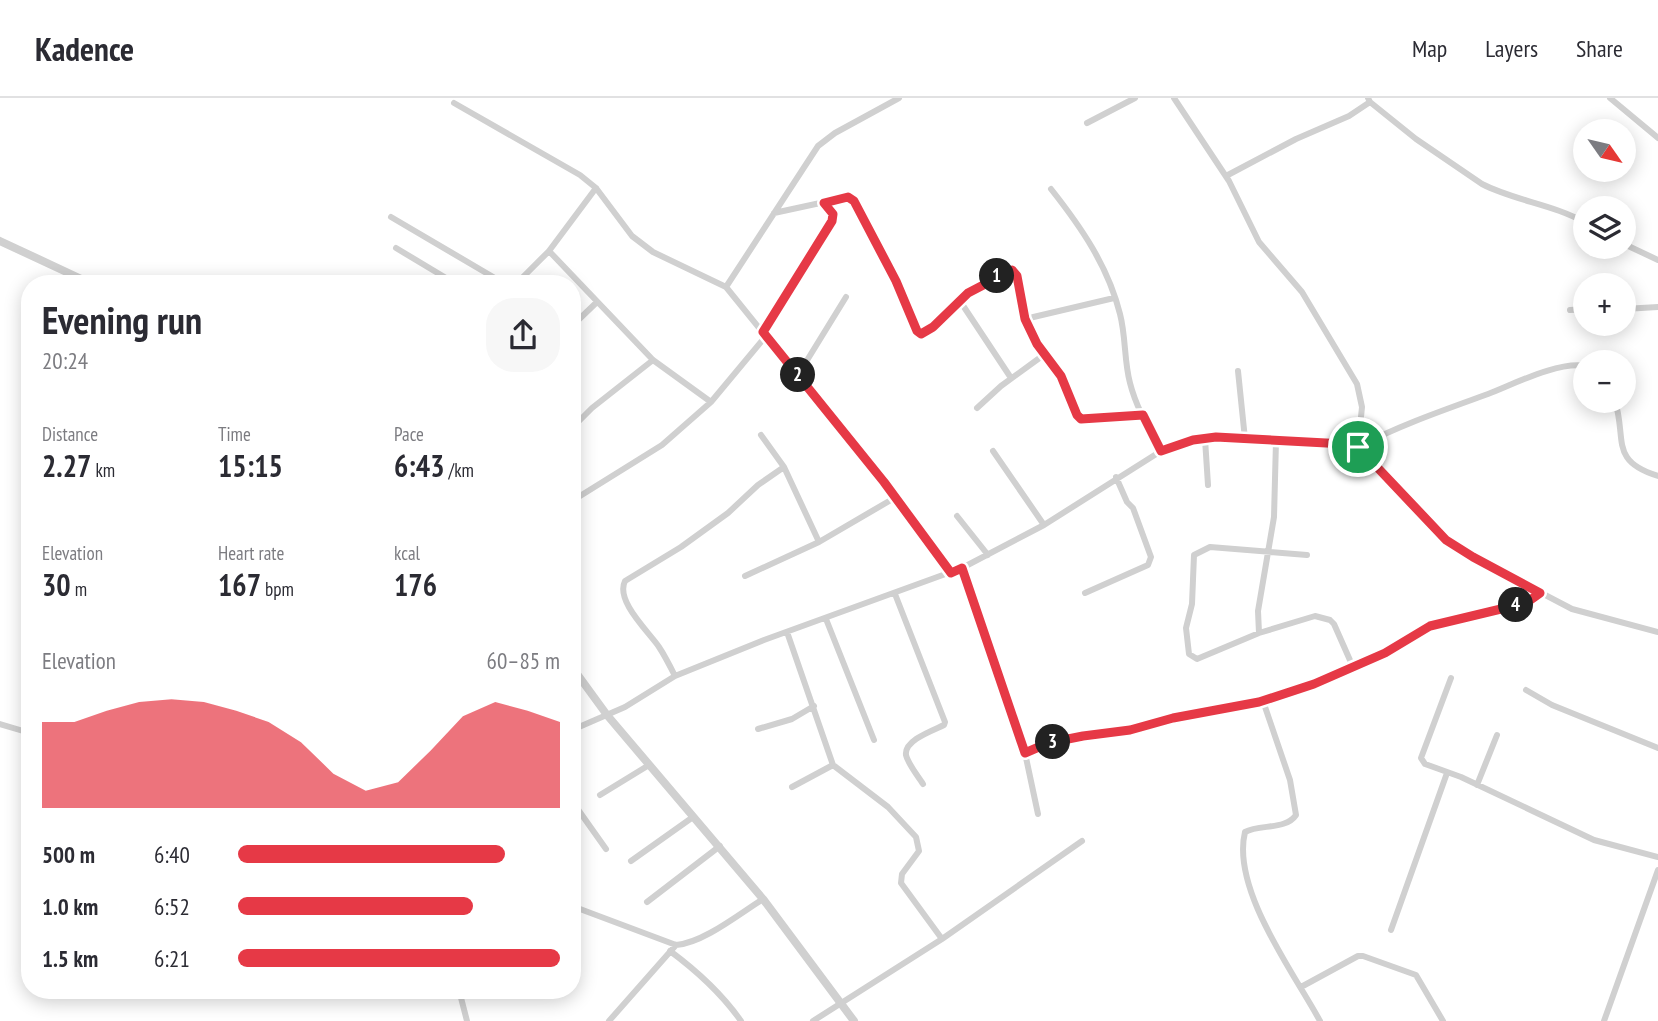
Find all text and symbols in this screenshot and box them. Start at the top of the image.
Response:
text: Kadence [35,27,134,70]
text: Map [1412,33,1447,64]
text: Layers [1485,33,1538,64]
text: Share [1576,33,1623,64]
north arrow [1573,119,1636,182]
map controls [1573,119,1636,413]
button: layers [1573,196,1636,259]
pin: 1 [979,258,1014,294]
text: 1 [992,263,1001,287]
button: + [1573,273,1636,336]
text: Evening run [42,295,202,344]
button: share [486,298,560,372]
text: 20:24 [42,346,88,375]
button: − [1573,350,1636,413]
pin: 2 [780,358,816,392]
text: 2 [793,362,802,386]
pin [1328,417,1388,477]
text: Distance [42,422,98,446]
text: Time [218,422,251,446]
text: Pace [394,422,424,446]
icon: arrive [1339,428,1377,466]
text: 2.27 [42,446,91,485]
text: 15:15 [218,446,283,485]
text: 6:43 [394,446,445,485]
text: km [91,458,115,482]
text: /km [445,458,474,482]
text: Elevation [42,541,103,565]
text: Heart rate [218,541,284,565]
text: kcal [394,541,420,565]
text: 30 [42,565,71,604]
text: 167 [218,565,261,604]
text: 176 [394,565,437,604]
text: m [71,577,87,601]
text: bpm [261,577,294,601]
pin: 4 [1498,588,1534,622]
text: 4 [1511,592,1520,616]
text: Elevation [42,646,116,675]
text: 60–85 m [487,646,560,675]
pin: 3 [1036,724,1070,760]
text: 3 [1048,729,1057,753]
text: 500 m [42,840,95,869]
text: 6:40 [154,840,190,869]
text: 1.0 km [42,892,98,921]
text: 6:52 [154,892,190,921]
text: 1.5 km [42,944,98,973]
text: 6:21 [154,944,190,973]

